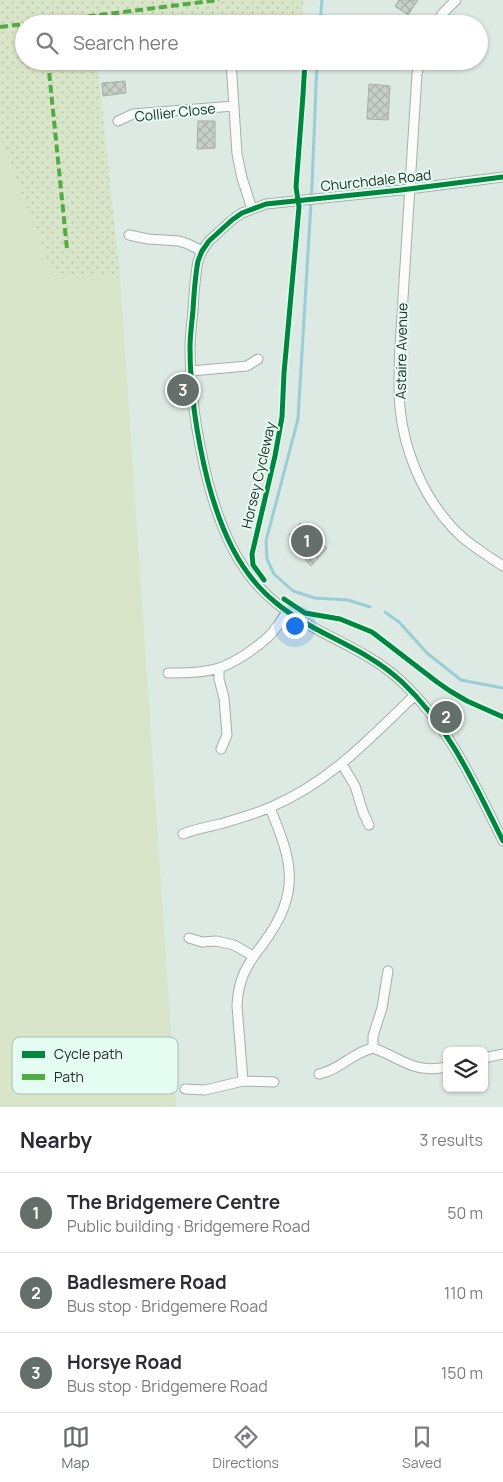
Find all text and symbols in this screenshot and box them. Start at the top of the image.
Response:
search box [15,15,488,70]
icon: search [33,29,61,57]
text: Search here [73,30,179,56]
street label: Collier Close [134,98,216,126]
street label: Churchdale Road [320,165,432,195]
street label: Astaire Avenue [391,302,411,400]
pin: 3 [167,371,199,409]
street label: Horsey Cycleway [236,419,280,530]
pin: 1 [291,522,323,560]
your location [282,613,308,639]
pin: 2 [430,698,462,736]
legend [12,1037,178,1094]
text: Cycle path [54,1044,123,1063]
map controls [443,1047,488,1092]
button: layers [443,1047,488,1092]
text: Path [54,1067,84,1086]
text: Nearby [20,1126,92,1154]
text: 3 results [420,1129,483,1151]
text: The Bridgemere Centre [67,1189,280,1215]
text: 1 [32,1202,40,1224]
text: 50 m [447,1202,483,1224]
text: Public building · Bridgemere Road [67,1215,310,1237]
text: Badlesmere Road [67,1269,227,1295]
text: 2 [31,1282,41,1304]
text: 110 m [444,1282,483,1304]
text: Bus stop · Bridgemere Road [67,1295,268,1317]
text: Horsye Road [67,1349,182,1375]
text: 3 [31,1362,41,1384]
text: 150 m [441,1362,483,1384]
text: Bus stop · Bridgemere Road [67,1375,268,1397]
tab: Map [62,1423,90,1472]
tab: Directions [213,1423,279,1472]
tab: Saved [402,1423,441,1472]

